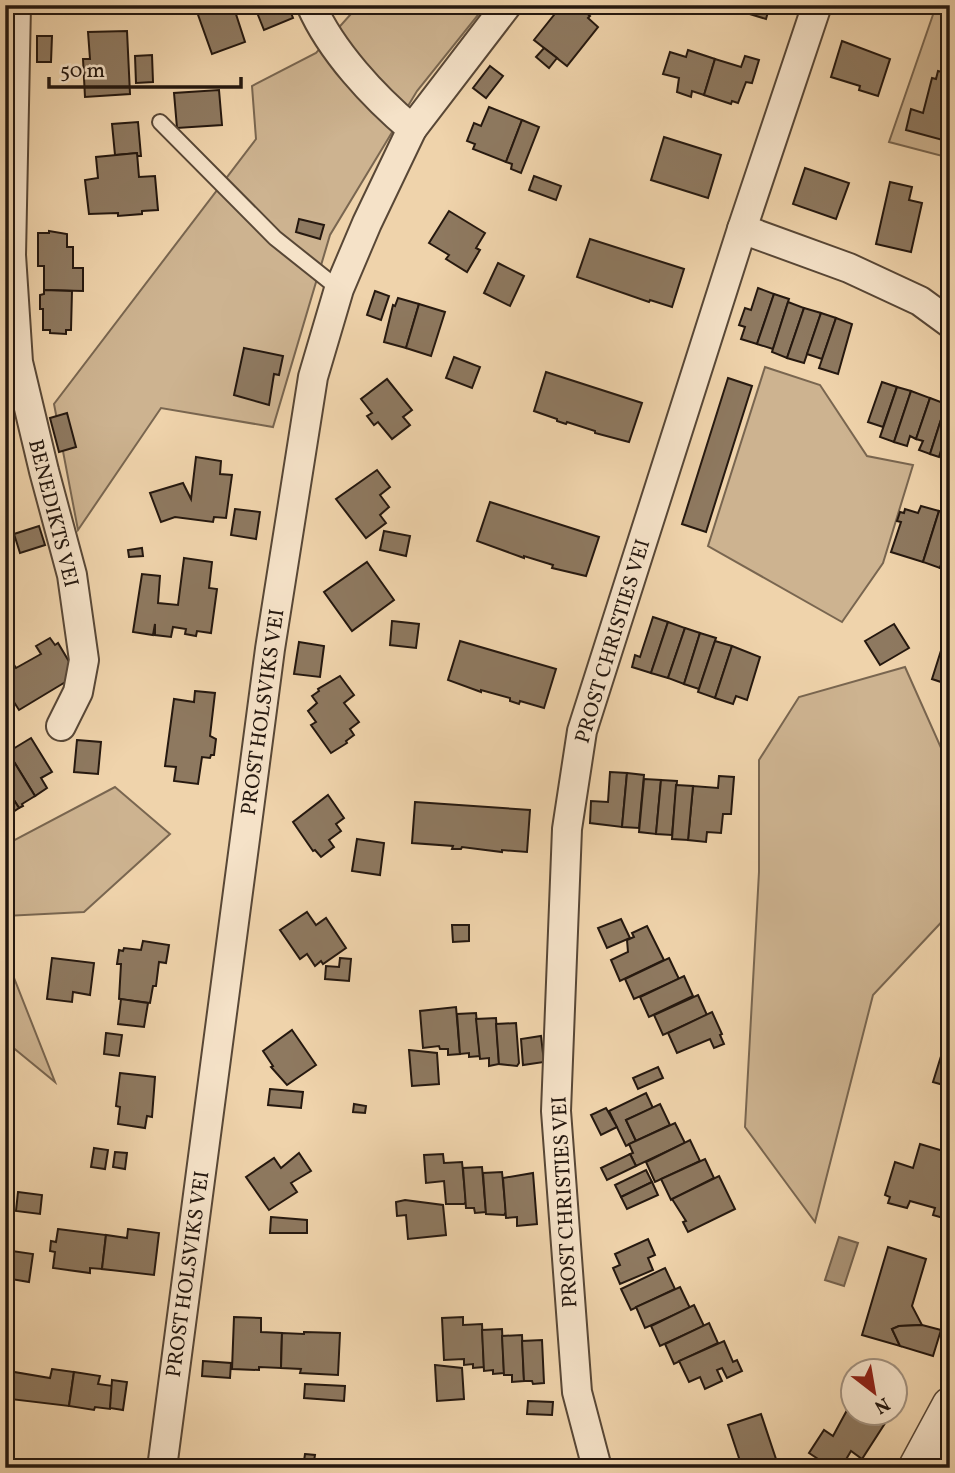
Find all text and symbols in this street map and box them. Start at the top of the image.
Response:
scale bar [49,46,242,90]
text: 50 m [60,57,105,86]
street label: BENEDIKTS VEI [20,436,85,590]
street label: PROST CHRISTIES VEI [569,536,658,747]
street label: PROST HOLSVIKS VEI [235,607,292,817]
street label: PROST CHRISTIES VEI [545,1095,586,1309]
street label: PROST HOLSVIKS VEI [160,1169,217,1379]
north arrow [839,1358,909,1428]
text: N [869,1390,894,1420]

